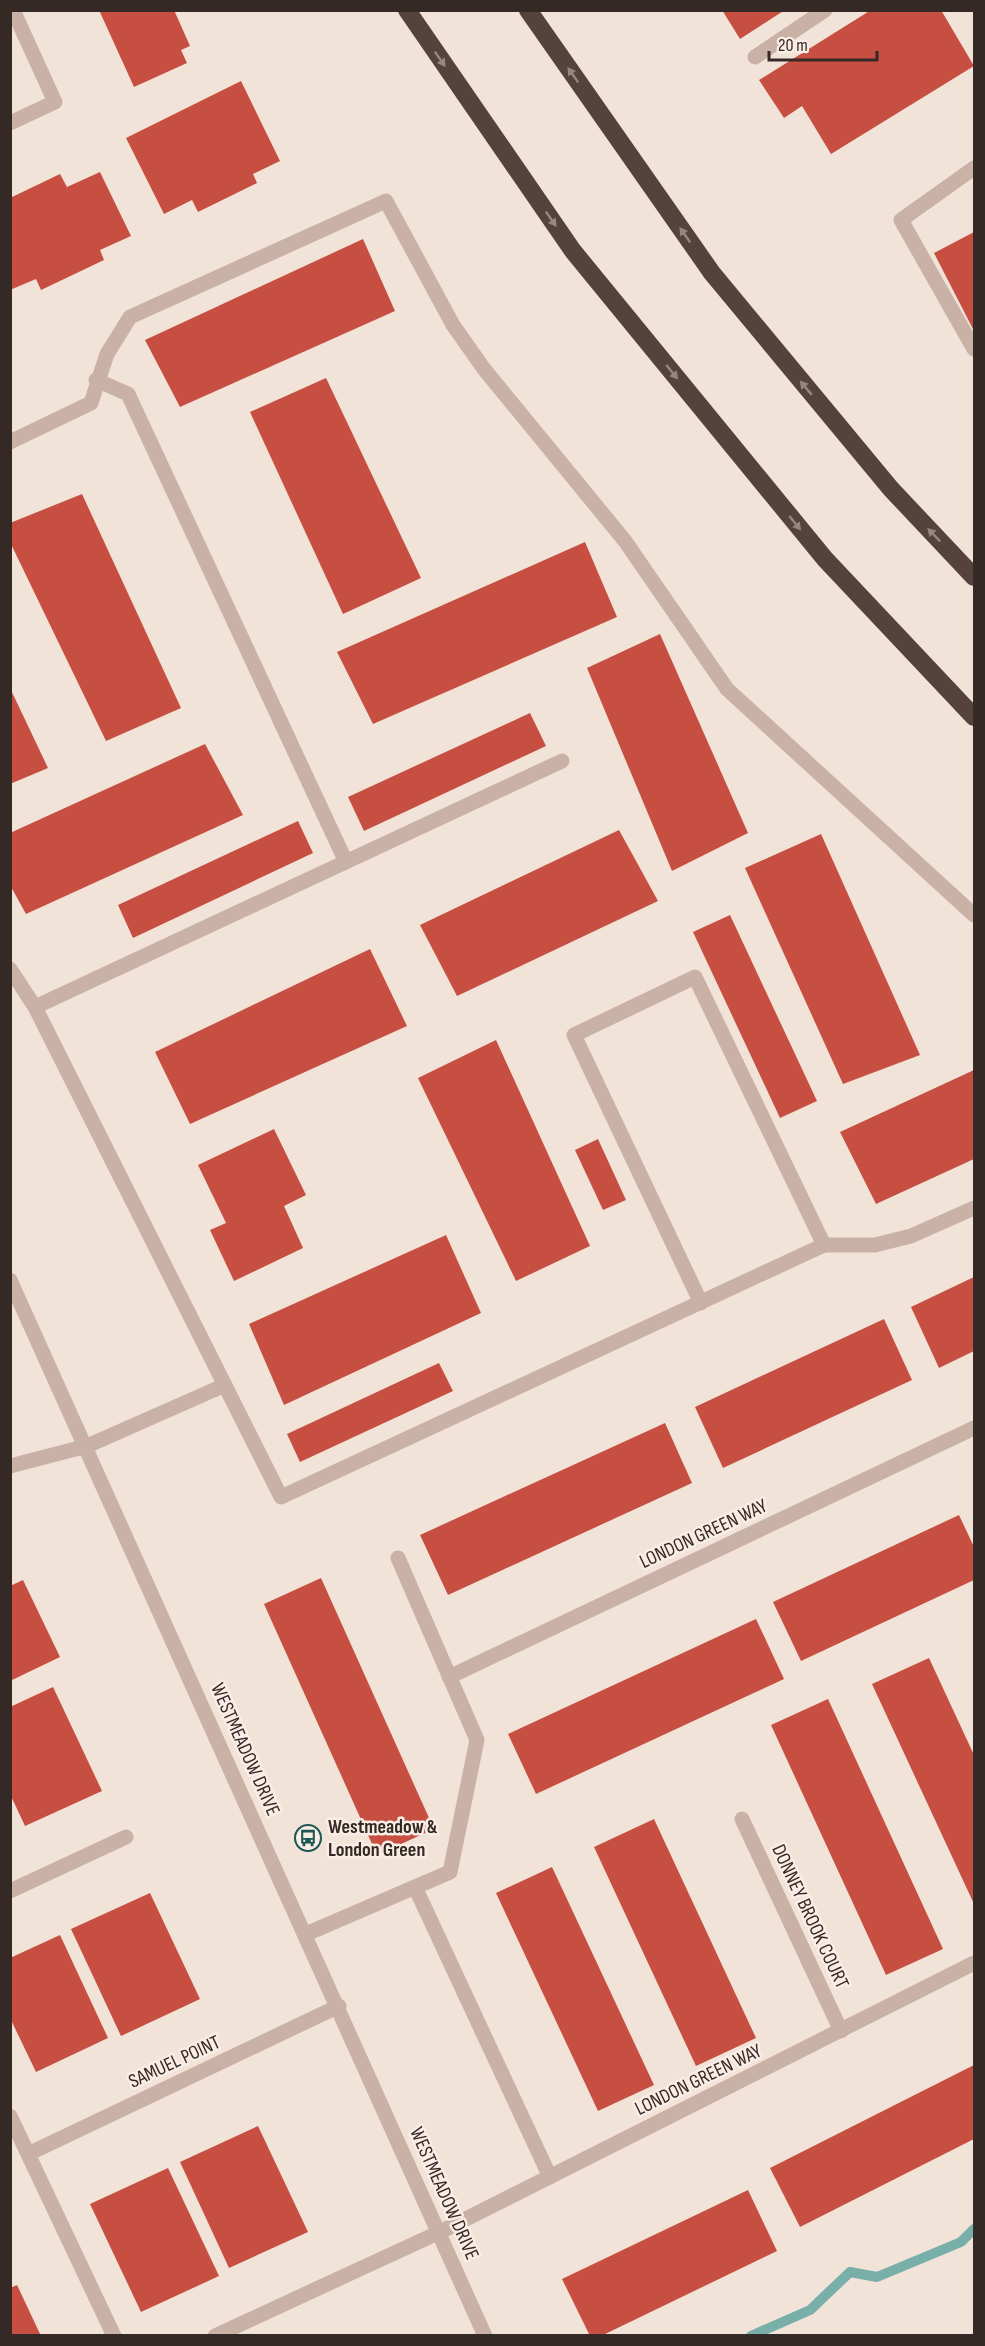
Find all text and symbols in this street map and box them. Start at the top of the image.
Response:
scale bar [769,24,877,62]
text: 20 m [778,35,808,56]
one-way arrow [434,50,446,66]
one-way arrow [567,68,579,84]
one-way arrow [545,211,557,227]
one-way arrow [679,228,691,244]
one-way arrow [665,364,678,379]
one-way arrow [801,380,813,395]
one-way arrow [789,515,802,531]
one-way arrow [927,527,941,542]
street label: LONDON GREEN WAY [636,1494,772,1574]
street label: WESTMEADOW DRIVE [205,1679,285,1819]
place label: Westmeadow & London Green [328,1815,438,1862]
bus stop icon: Westmeadow & London Green [293,1823,323,1853]
street label: DONNEY BROOK COURT [766,1841,854,1992]
street label: SAMUEL POINT [125,2030,224,2094]
street label: LONDON GREEN WAY [631,2039,766,2121]
street label: WESTMEADOW DRIVE [404,2123,484,2263]

